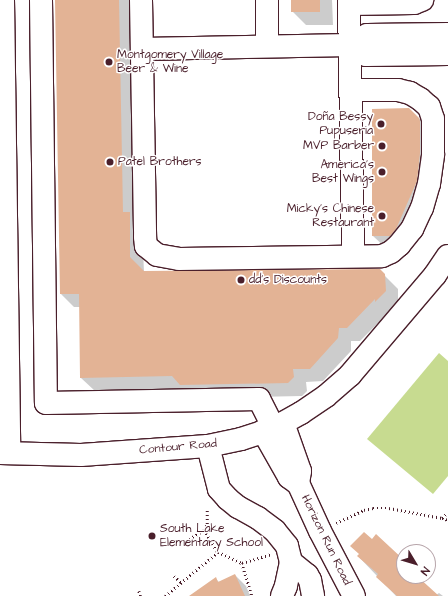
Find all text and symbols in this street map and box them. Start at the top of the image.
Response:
place label: Montgomery Village Beer & Wine [117,48,223,76]
marker: Montgomery Village Beer & Wine [104,57,114,67]
place label: Doña Bessy Pupuseria [308,110,373,138]
marker: Doña Bessy Pupuseria [376,119,386,129]
place label: MVP Barber [303,139,374,153]
marker: MVP Barber [377,141,387,151]
place label: Patel Brothers [118,155,202,169]
marker: Patel Brothers [105,157,115,167]
place label: America's Best Wings [312,158,374,186]
marker: America's Best Wings [377,167,387,177]
place label: Micky's Chinese Restaurant [287,202,374,230]
marker: Micky's Chinese Restaurant [377,211,387,221]
place label: dd's Discounts [249,273,327,287]
marker: dd's Discounts [236,275,246,285]
street label: Contour Road [139,436,217,458]
street label: Horizon Run Road [298,492,354,588]
place label: South Lake Elementary School [160,522,263,550]
marker: South Lake Elementary School [147,531,157,541]
north arrow [396,544,436,584]
text: N [417,564,433,578]

